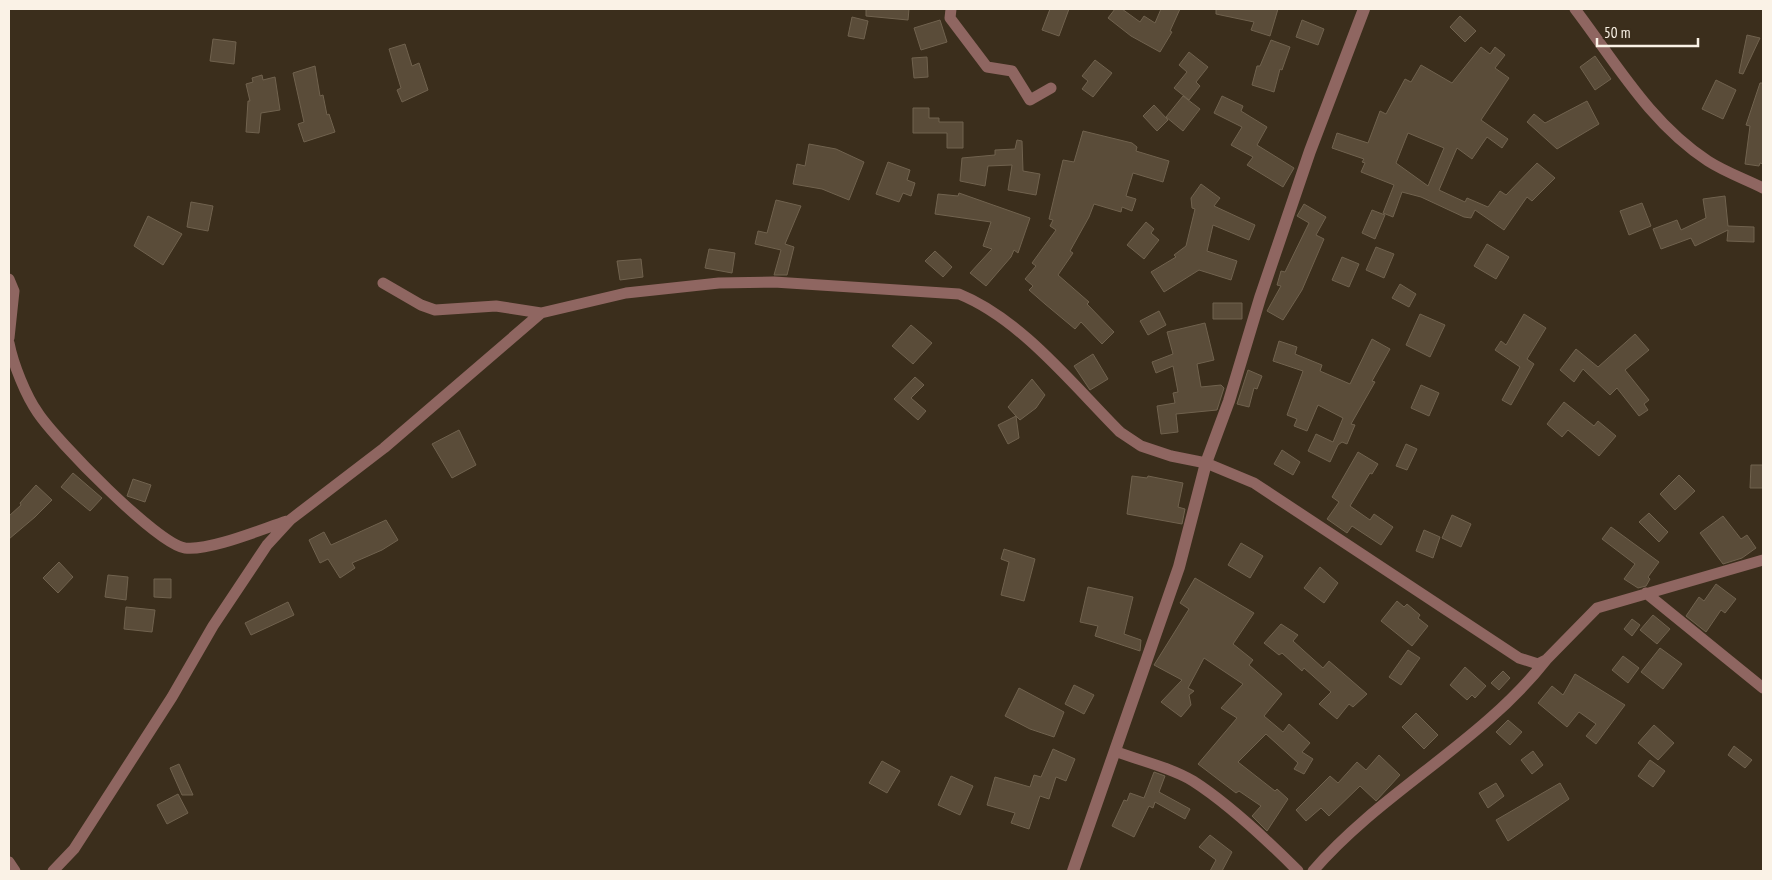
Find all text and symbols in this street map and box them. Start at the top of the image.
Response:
scale bar [1597,15,1698,47]
text: 50 m [1604,23,1630,42]

